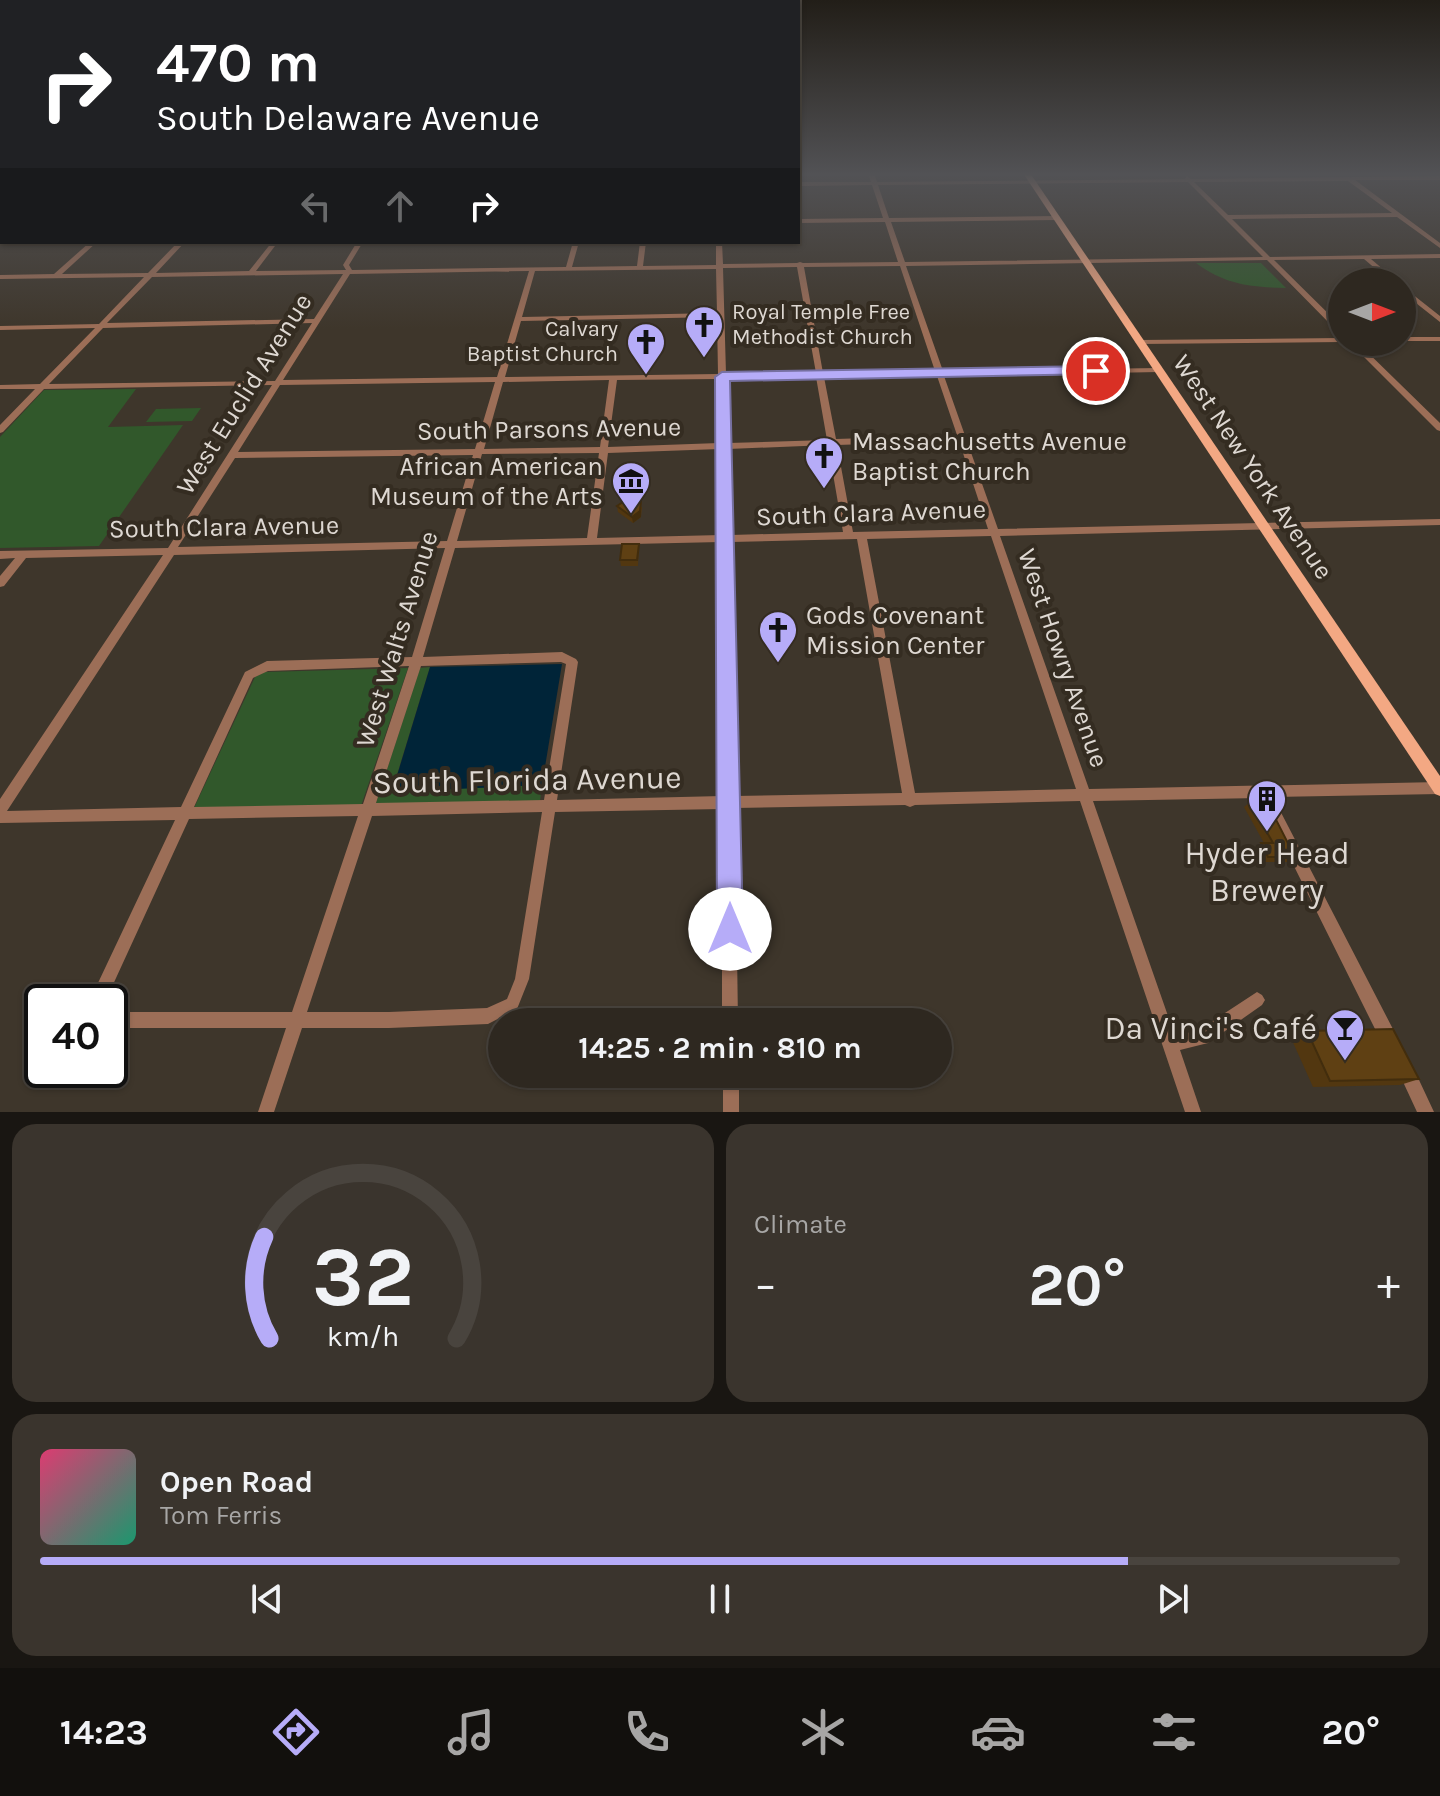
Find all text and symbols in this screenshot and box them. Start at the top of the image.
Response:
text: 470 m [156,30,320,95]
icon: right [24,32,128,136]
text: South Delaware Avenue [156,97,540,139]
icon: left [294,184,338,228]
icon: ahead [378,184,422,228]
icon: right [462,184,506,228]
north arrow [1328,268,1416,356]
map controls [1328,268,1416,356]
street label: West Euclid Avenue [170,288,318,500]
place label: Royal Temple Free Methodist Church [732,299,913,350]
church icon: Royal Temple Free Methodist Church [683,304,725,359]
place label: Calvary Baptist Church [467,316,618,367]
church icon: Calvary Baptist Church [625,321,667,376]
pin [1062,337,1130,405]
icon: arrive [1074,349,1118,393]
street label: West New York Avenue [1166,349,1340,585]
street label: South Parsons Avenue [417,411,681,447]
place label: Massachusetts Avenue Baptist Church [852,426,1127,487]
church icon: Massachusetts Avenue Baptist Church [803,435,845,490]
place label: African American Museum of the Arts [370,451,603,512]
museum icon: African American Museum of the Arts [610,460,652,515]
street label: South Clara Avenue [755,493,987,533]
street label: South Clara Avenue [109,509,339,545]
street label: West Walts Avenue [349,527,445,751]
street label: West Howry Avenue [1011,545,1115,771]
place label: Gods Covenant Mission Center [806,600,985,661]
church icon: Gods Covenant Mission Center [757,609,799,664]
street label: South Florida Avenue [372,759,682,801]
building icon: Hyder Head Brewery [1246,778,1288,833]
place label: Hyder Head Brewery [1184,835,1350,909]
position arrow [688,887,772,971]
speed limit sign: 40 [24,984,128,1088]
bar icon: Da Vinci's Café [1324,1007,1366,1062]
place label: Da Vinci's Café [1104,1010,1317,1047]
text: 14:25 · 2 min · 810 m [578,1030,862,1066]
text: Climate [754,1209,847,1240]
text: 32 [312,1229,414,1326]
text: 20° [1028,1250,1126,1320]
text: − [754,1259,777,1310]
text: + [1377,1259,1400,1310]
text: km/h [327,1320,399,1353]
text: Open Road [160,1464,313,1500]
text: Tom Ferris [160,1500,282,1531]
icon: previous [245,1577,289,1621]
icon: pause [698,1577,742,1621]
icon: next [1151,1577,1195,1621]
icon: directions [268,1704,324,1760]
icon: music [443,1704,499,1760]
icon: phone [619,1704,675,1760]
icon: climate [795,1704,851,1760]
icon: car [970,1704,1026,1760]
icon: filters [1146,1704,1202,1760]
text: 14:23 [60,1711,148,1753]
text: 20° [1322,1711,1380,1753]

